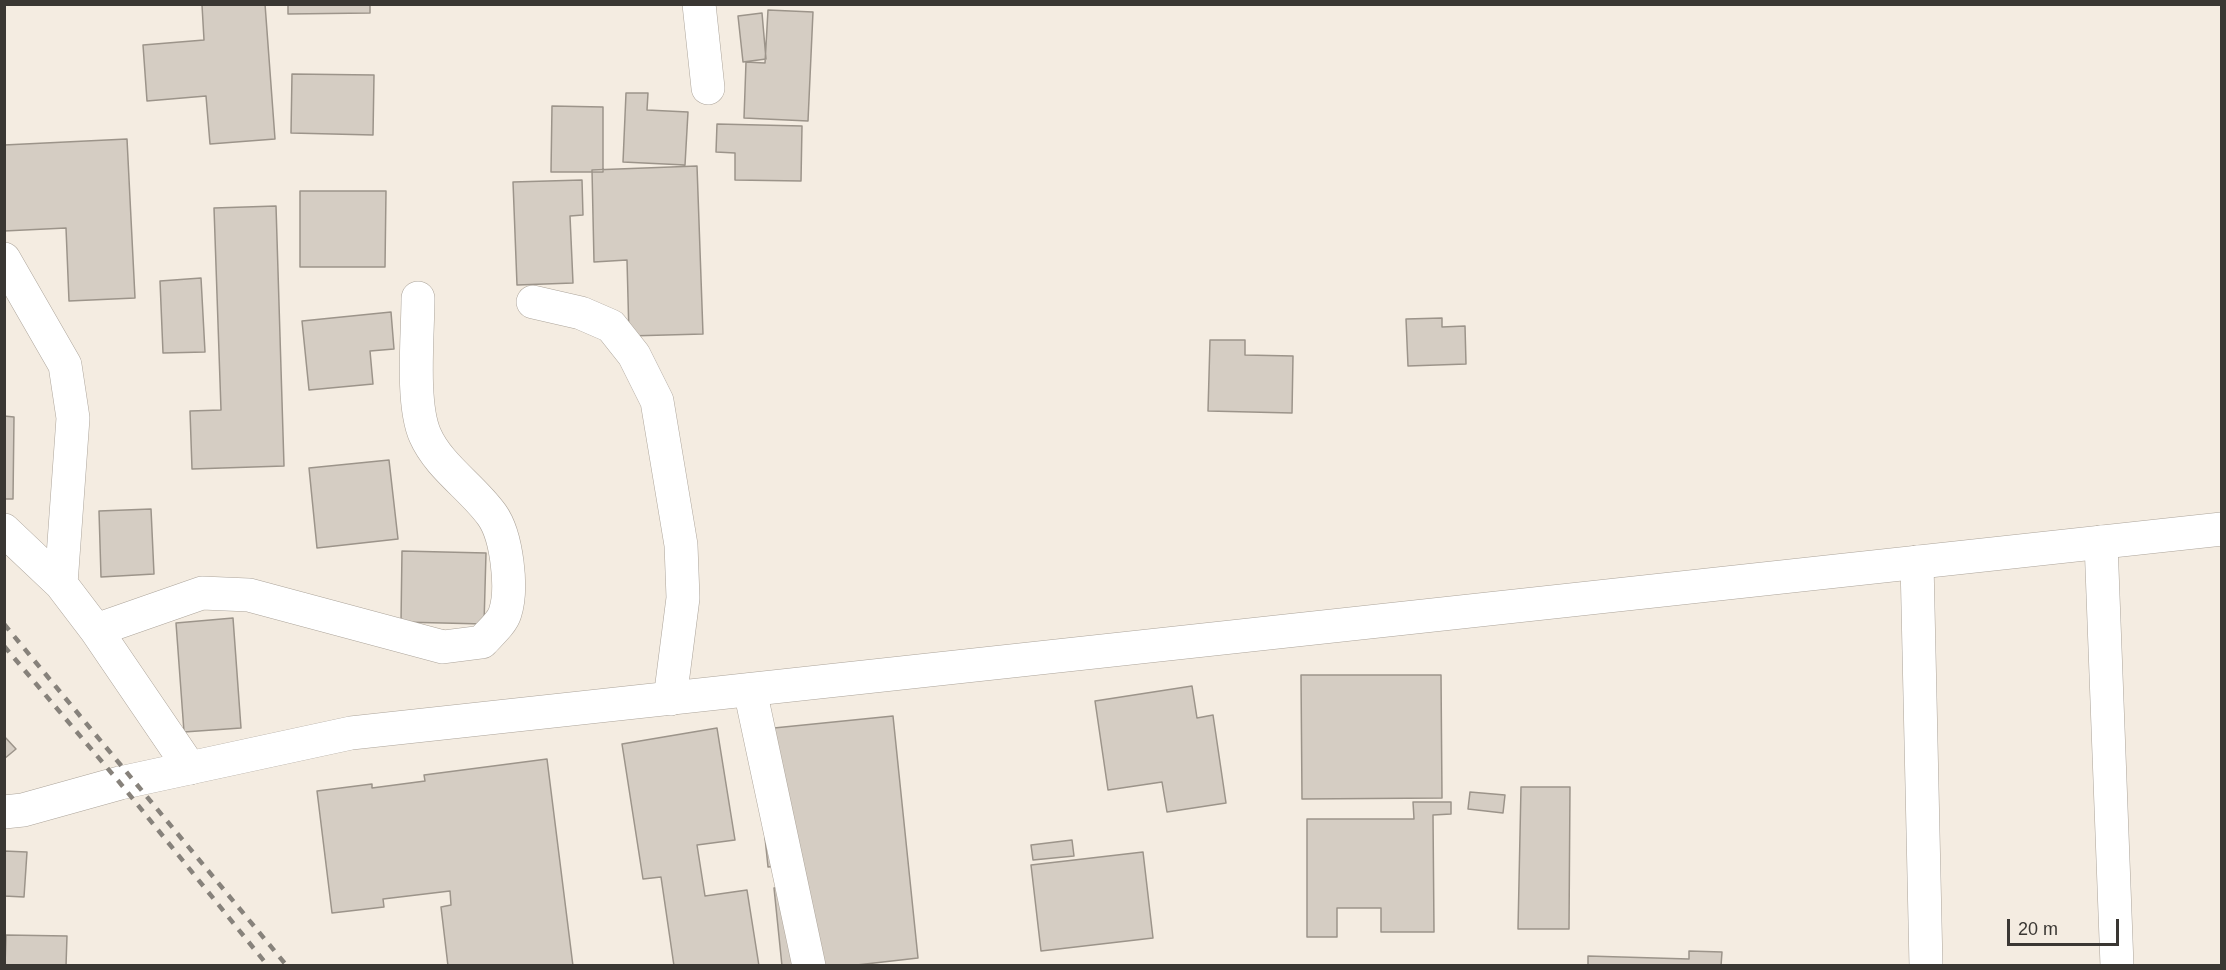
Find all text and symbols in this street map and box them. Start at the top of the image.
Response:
scale bar [2010,907,2122,945]
text: 20 m [2018,919,2058,939]

